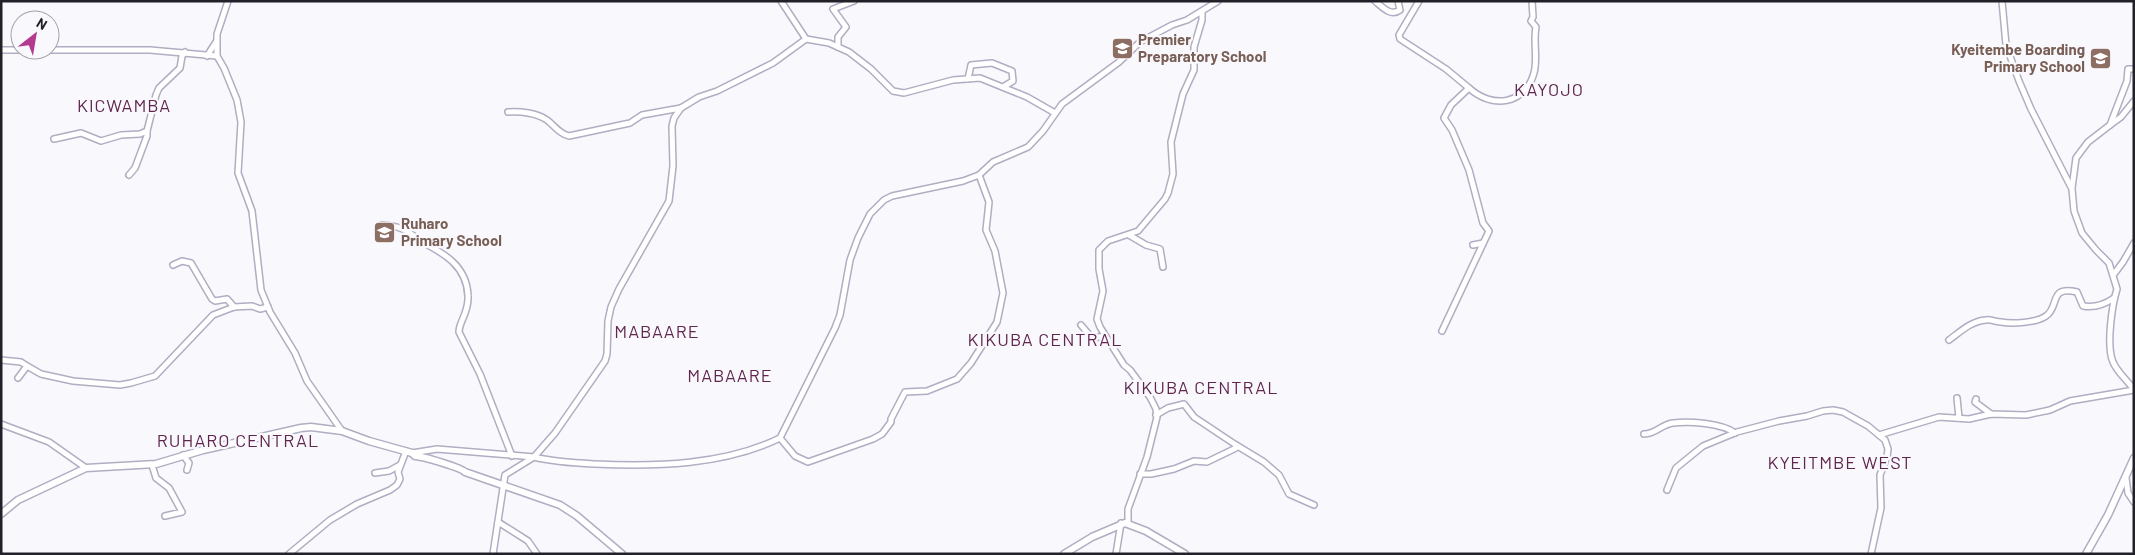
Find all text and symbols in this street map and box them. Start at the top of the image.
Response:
north arrow [10,10,60,60]
text: N [34,14,50,33]
place label: Premier Preparatory School [1138,30,1266,65]
school or university icon: Premier Preparatory School [1110,37,1134,61]
place label: Kyeitembe Boarding Primary School [1951,40,2085,75]
school or university icon: Kyeitembe Boarding Primary School [2089,47,2113,71]
district label: KAYOJO [1514,78,1584,100]
district label: KICWAMBA [77,94,171,116]
place label: Ruharo Primary School [401,214,502,249]
school or university icon: Ruharo Primary School [373,221,397,245]
district label: MABAARE [614,320,700,342]
district label: KIKUBA CENTRAL [968,328,1122,350]
district label: MABAARE [687,364,773,386]
district label: KIKUBA CENTRAL [1124,376,1278,398]
district label: RUHARO CENTRAL [157,429,319,451]
district label: KYEITMBE WEST [1767,451,1913,473]

